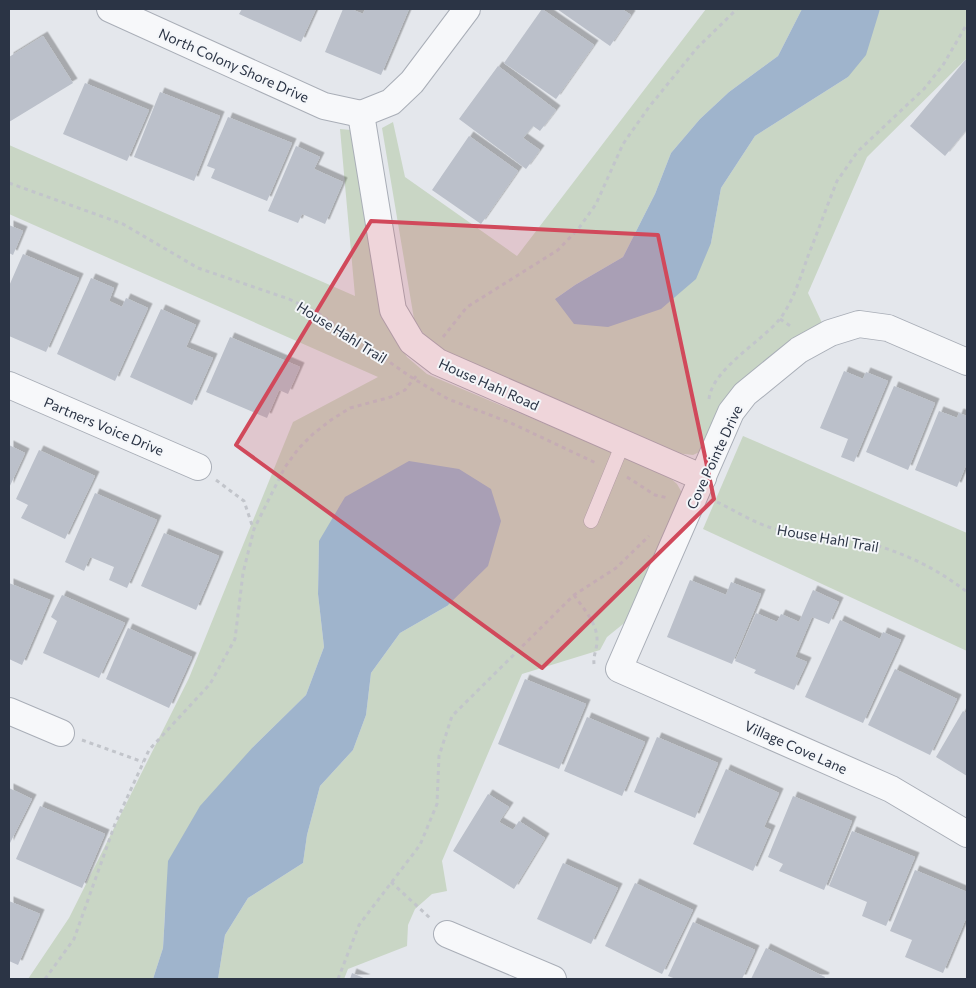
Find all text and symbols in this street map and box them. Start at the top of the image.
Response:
street label: North Colony Shore Drive [156,24,312,106]
street label: House Hahl Trail [294,298,390,366]
street label: House Hahl Road [436,354,542,414]
street label: Partners Voice Drive [41,393,167,459]
street label: Cove Pointe Drive [682,402,746,512]
street label: House Hahl Trail [776,521,880,555]
street label: Village Cove Lane [742,717,850,777]

